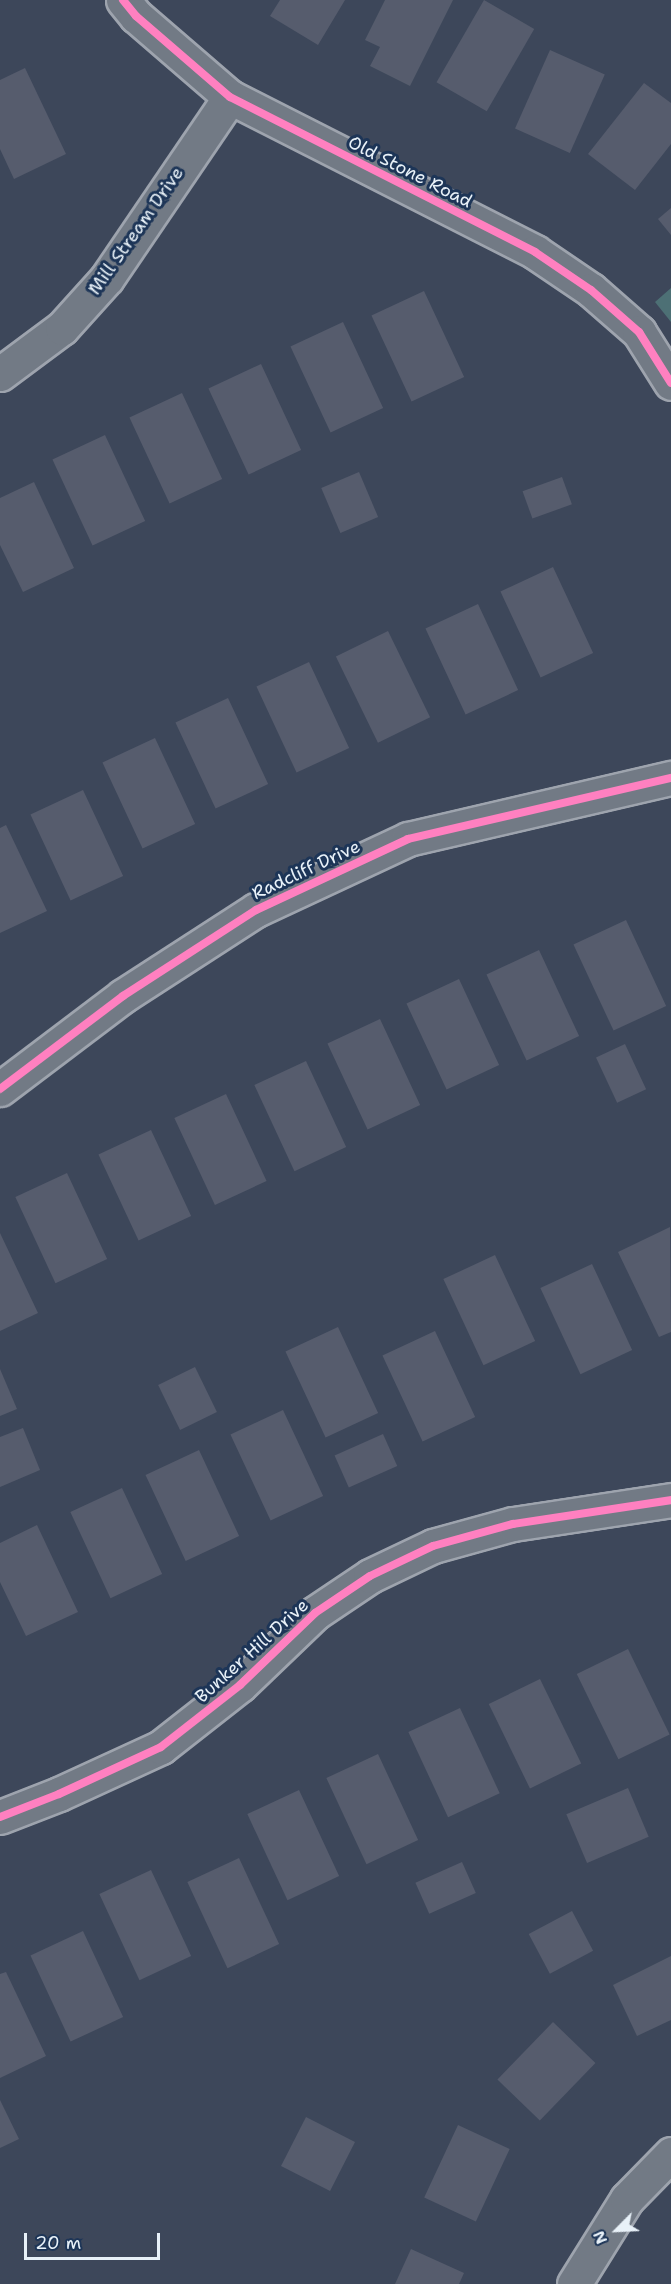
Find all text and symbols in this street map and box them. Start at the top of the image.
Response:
street label: Old Stone Road [344,131,476,213]
street label: Mill Stream Drive [84,163,188,299]
street label: Radcliff Drive [248,836,364,904]
street label: Bunker Hill Drive [191,1594,313,1708]
north arrow [587,2200,647,2260]
scale bar [27,2221,164,2259]
text: N [588,2227,612,2248]
text: 20 m [35,2231,81,2255]

